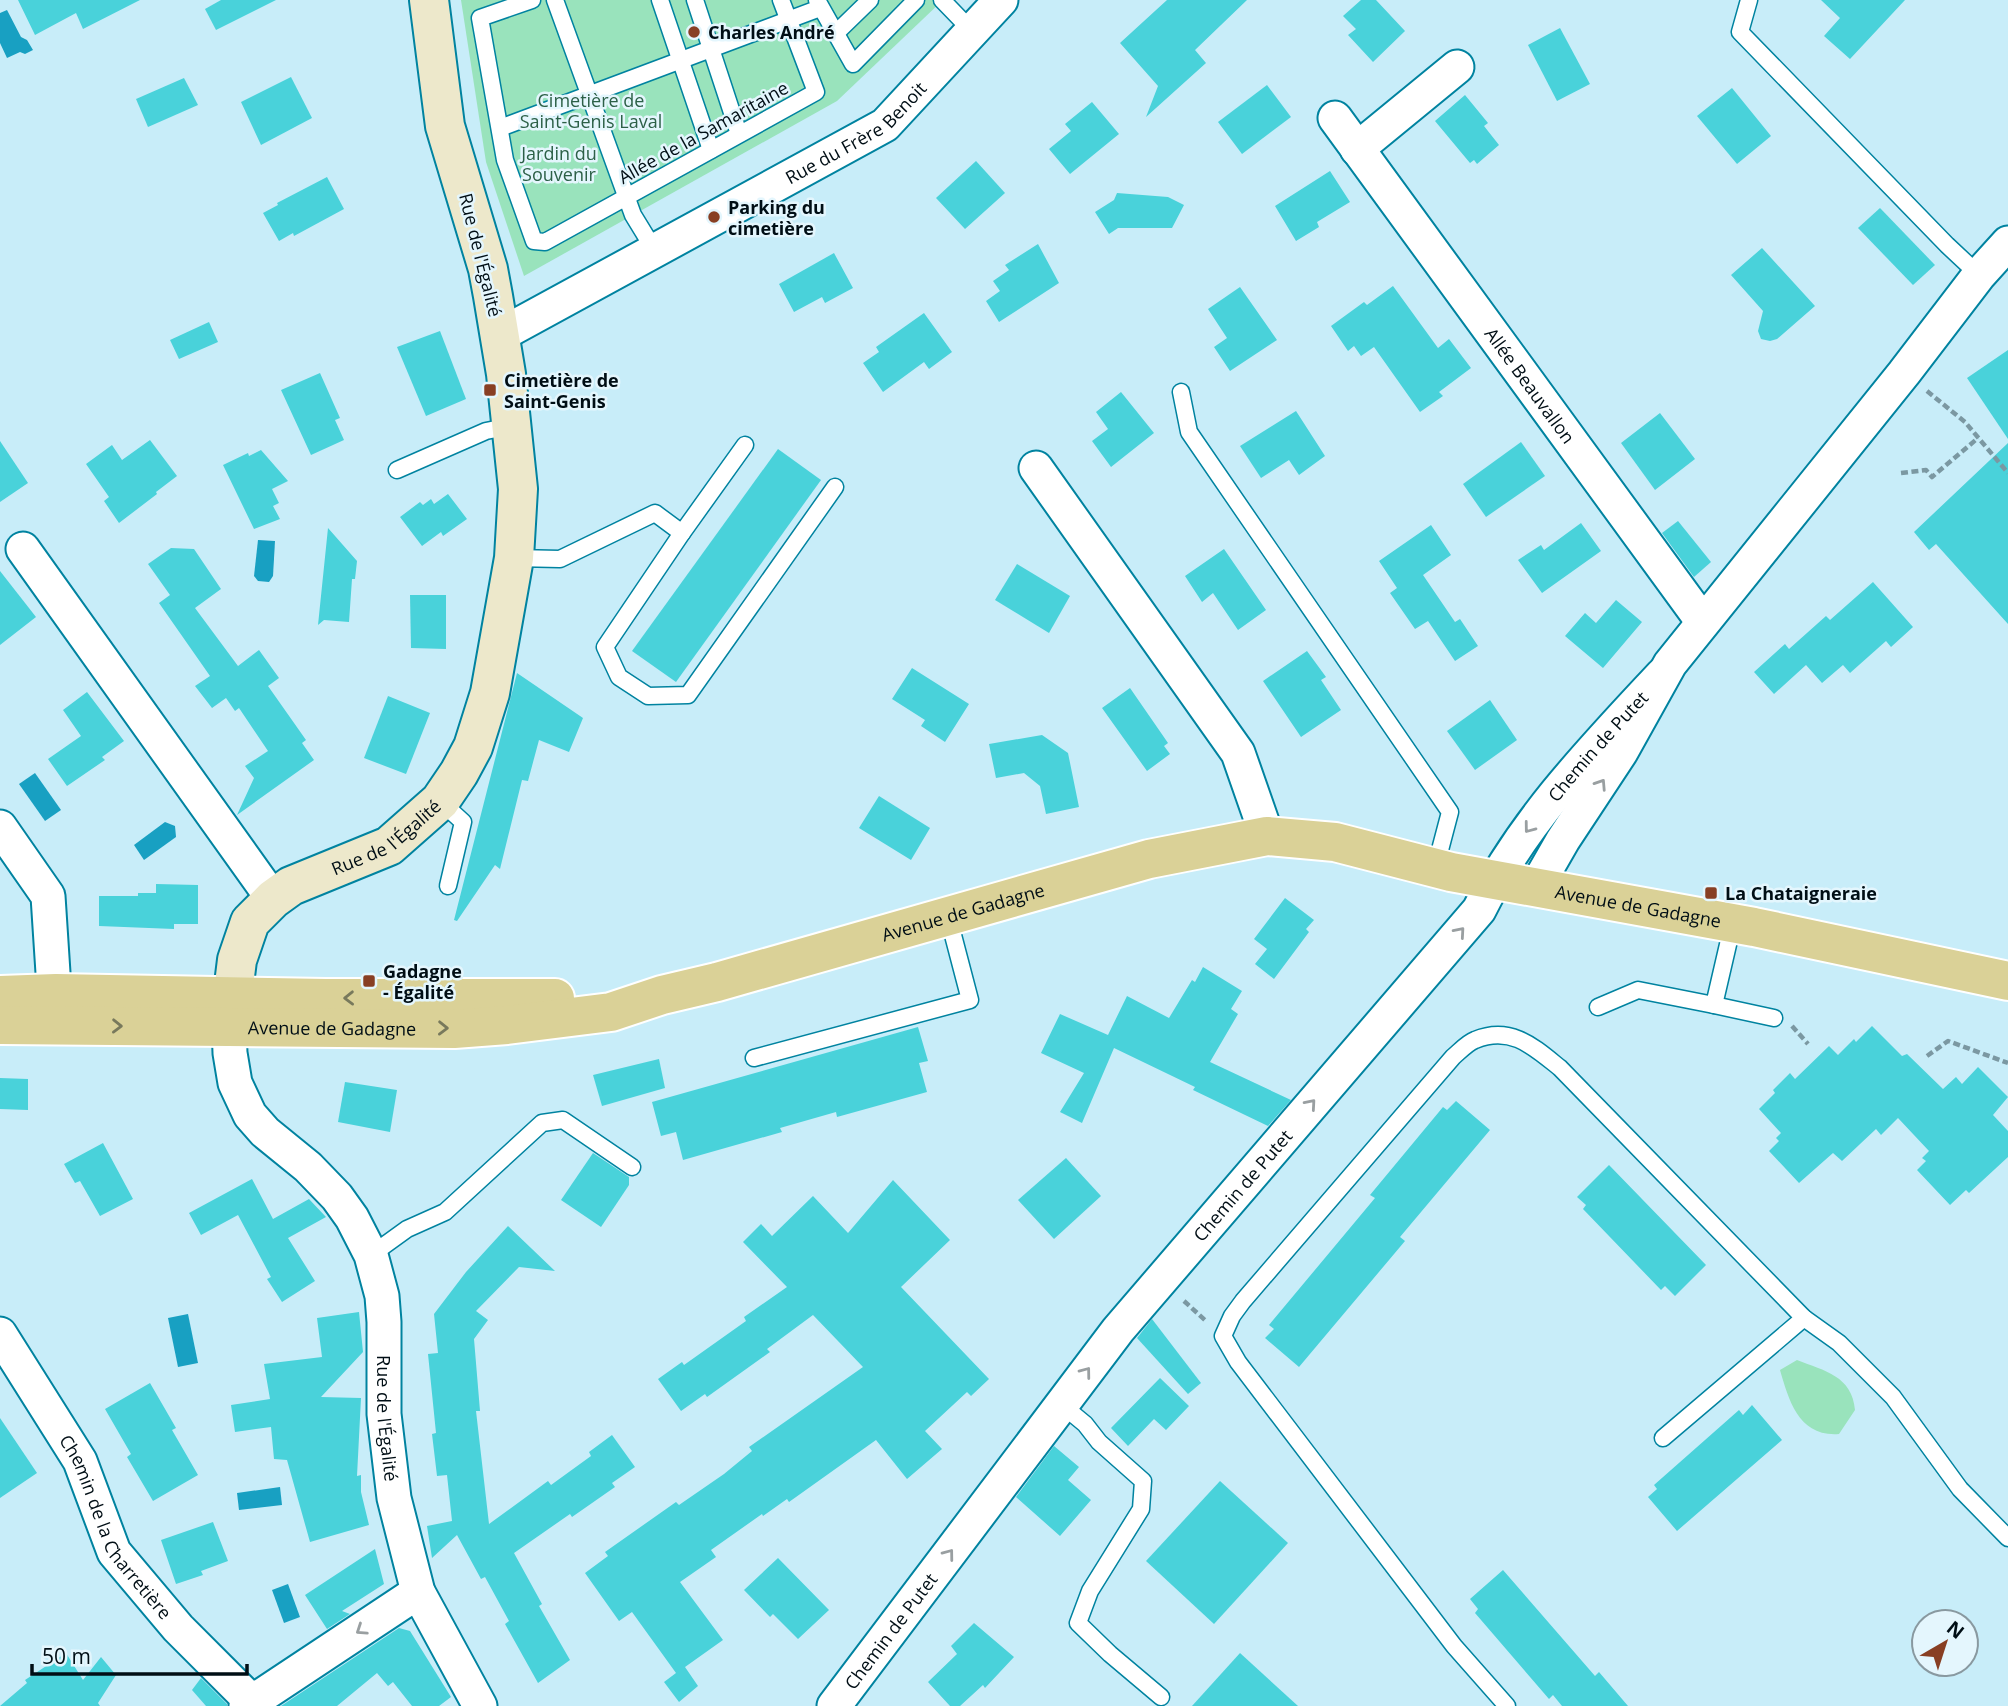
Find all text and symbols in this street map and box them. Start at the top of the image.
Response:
place label: Charles André [708,20,835,44]
marker: Charles André [686,24,702,40]
street label: Allée de la Samaritaine [614,75,792,189]
street label: Rue du Frère Benoit [781,76,931,189]
park label: Cimetière de Saint-Genis Laval [520,88,662,133]
park label: Jardin du Souvenir [519,141,597,186]
street label: Rue de l'Égalité [454,191,508,319]
place label: Parking du cimetière [728,195,825,240]
marker: Parking du cimetière [706,209,722,225]
street label: Allée Beauvallon [1480,322,1581,448]
place label: Cimetière de Saint-Genis [504,368,619,413]
marker: Cimetière de Saint-Genis [482,382,498,398]
street label: Chemin de Putet [1542,686,1653,806]
one-way arrow [1593,779,1606,792]
street label: Rue de l'Égalité [327,794,446,880]
one-way arrow [1525,820,1537,832]
street label: Avenue de Gadagne [879,877,1047,947]
street label: Avenue de Gadagne [1553,879,1723,933]
place label: La Chataigneraie [1725,881,1877,905]
marker: La Chataigneraie [1703,885,1719,901]
one-way arrow [1452,927,1464,940]
place label: Gadagne - Égalité [383,959,462,1004]
marker: Gadagne - Égalité [361,973,377,989]
one-way arrow [343,990,353,1006]
street label: Avenue de Gadagne [248,1015,416,1041]
one-way arrow [112,1018,123,1033]
one-way arrow [437,1021,448,1036]
one-way arrow [1303,1099,1315,1112]
street label: Chemin de Putet [1188,1124,1297,1246]
street label: Rue de l'Égalité [372,1355,404,1483]
one-way arrow [1078,1367,1091,1380]
street label: Chemin de la Charretière [54,1430,177,1624]
one-way arrow [941,1549,954,1562]
street label: Chemin de Putet [839,1568,942,1694]
north arrow [1910,1608,1980,1678]
text: N [1942,1615,1970,1645]
one-way arrow [356,1621,369,1634]
scale bar [32,1632,247,1676]
text: 50 m [42,1642,91,1670]

